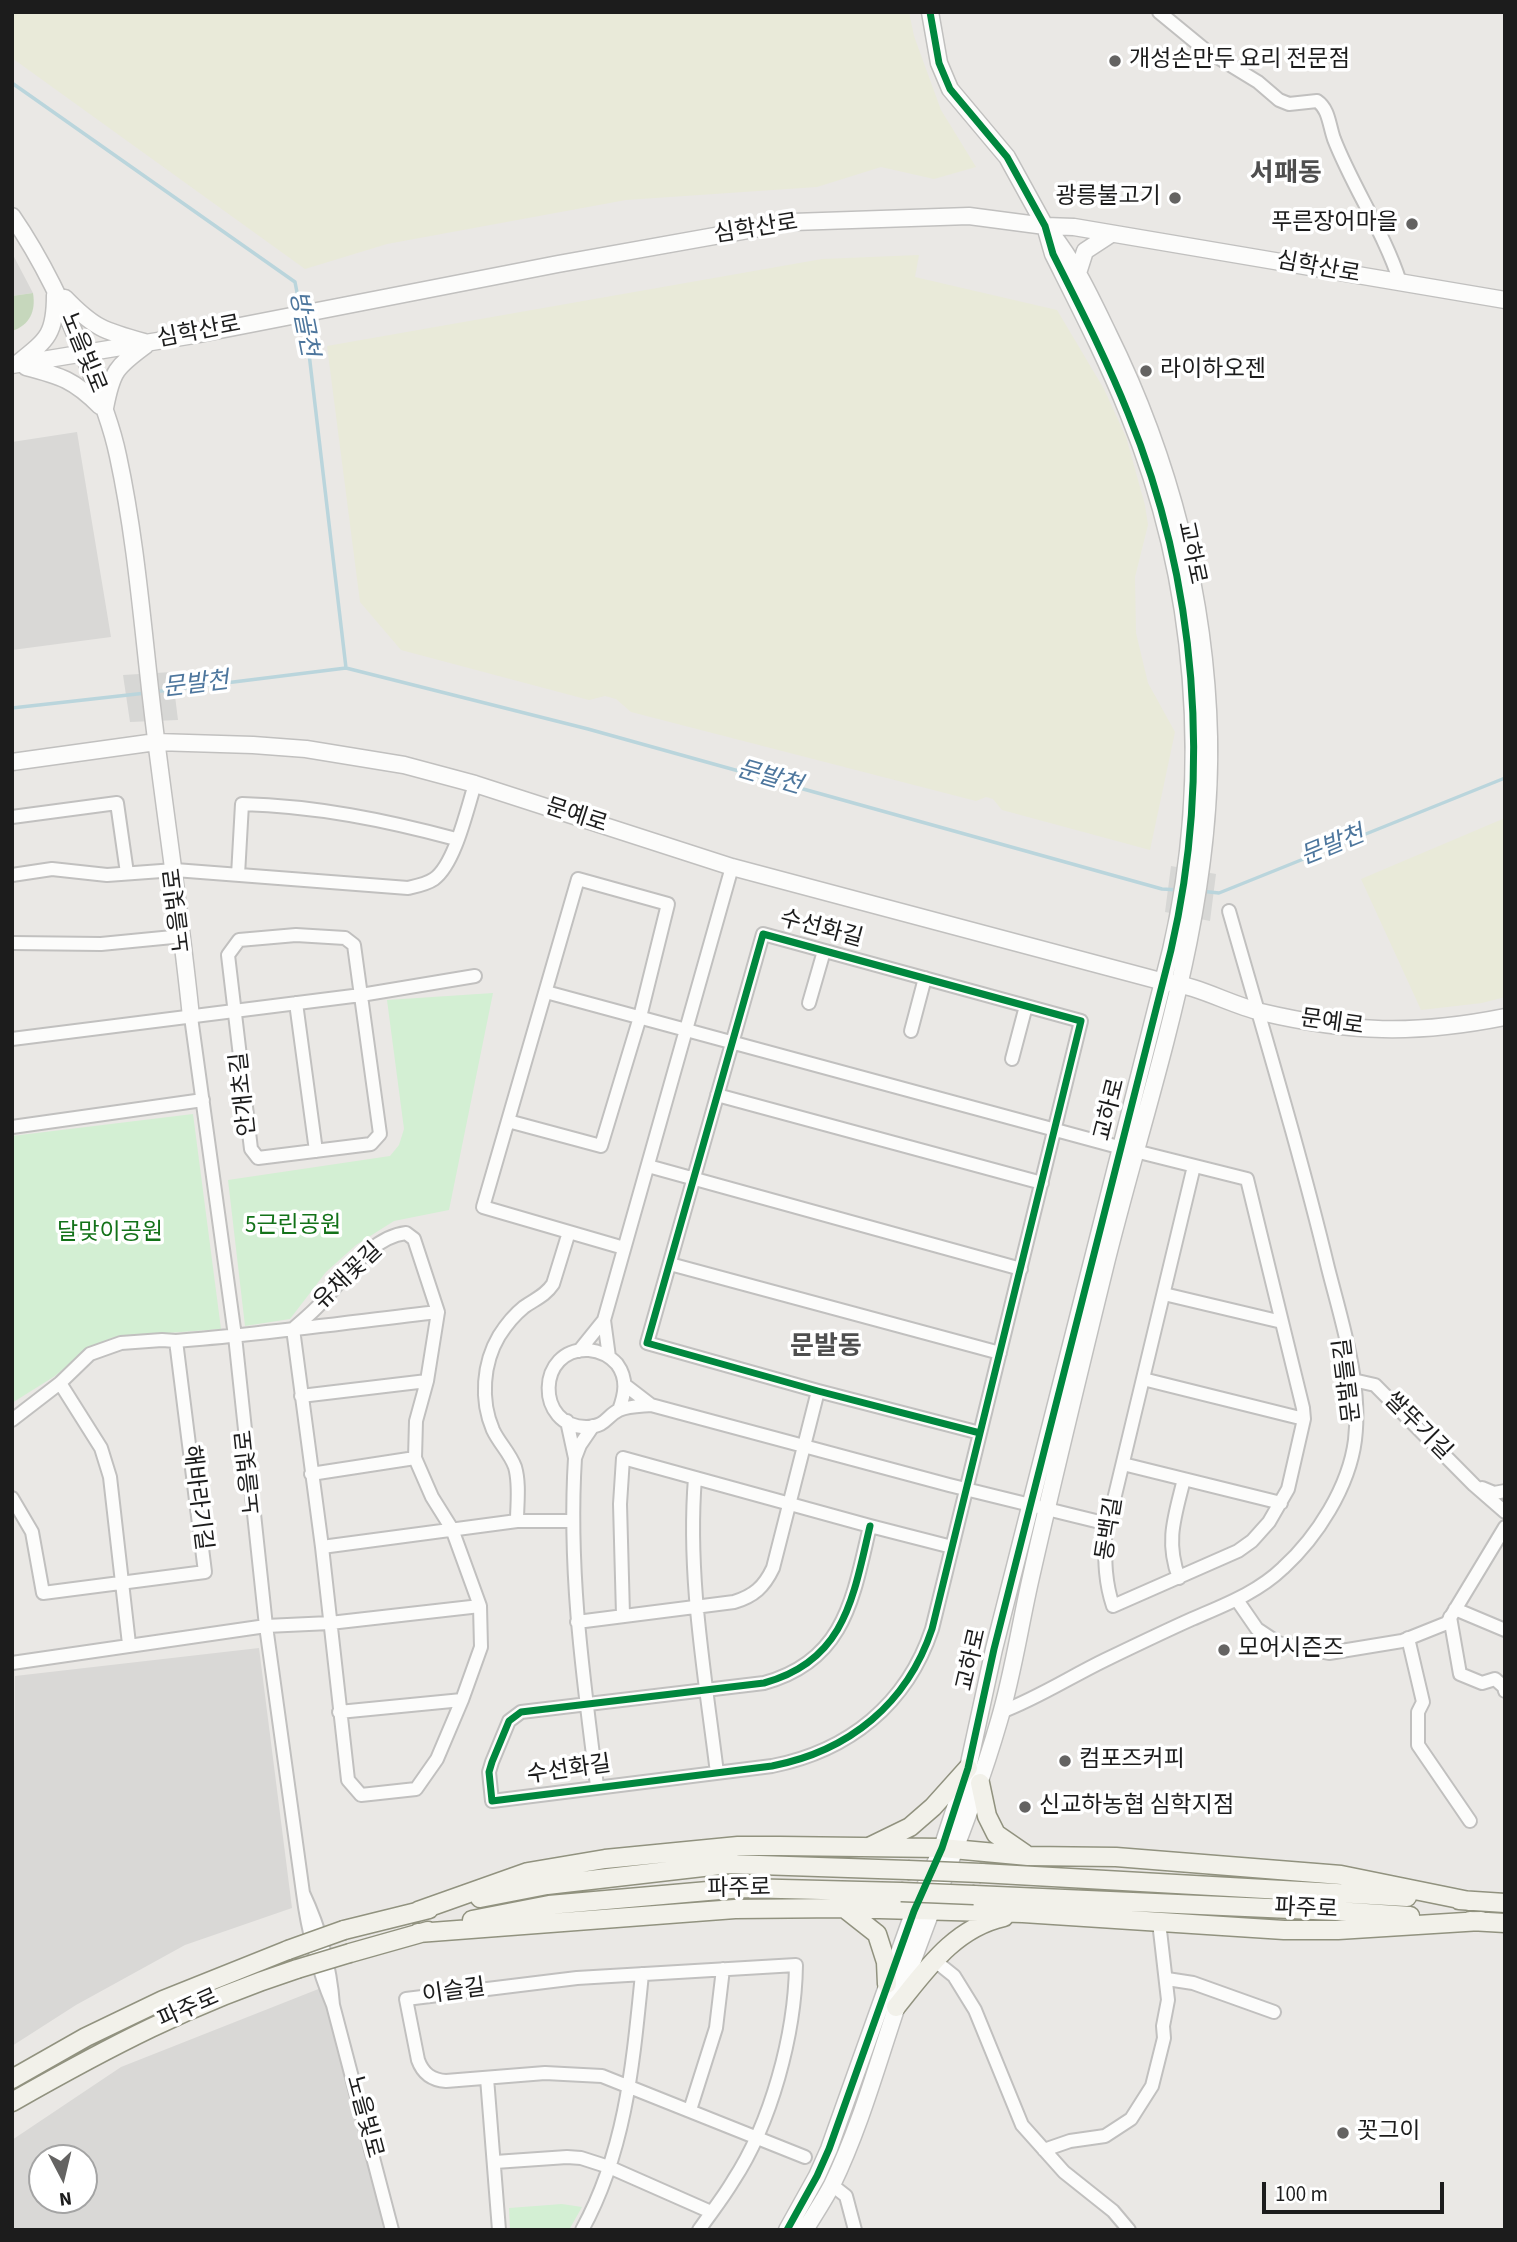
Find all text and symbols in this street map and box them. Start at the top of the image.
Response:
place label: 개성손만두 요리 전문점 [1129,47,1350,75]
marker: 개성손만두 요리 전문점 [1107,53,1123,69]
district label: 서패동 [1250,159,1322,191]
place label: 광릉불고기 [1055,184,1161,212]
marker: 광릉불고기 [1167,190,1183,206]
street label: 심학산로 [712,210,800,250]
place label: 푸른장어마을 [1271,210,1398,238]
marker: 푸른장어마을 [1404,216,1420,232]
street label: 심학산로 [1274,248,1362,290]
water label: 방골천 [282,289,322,359]
street label: 노을빛로 [53,309,111,397]
street label: 심학산로 [155,311,243,355]
place label: 라이하오젠 [1160,357,1266,385]
marker: 라이하오젠 [1138,363,1154,379]
street label: 교하로 [1170,519,1210,587]
water label: 문발천 [161,668,231,704]
water label: 문발천 [733,756,805,802]
street label: 문예로 [542,794,610,840]
water label: 문발천 [1297,821,1369,873]
street label: 노을빛로 [160,866,198,954]
street label: 수선화길 [777,906,865,954]
street label: 문예로 [1299,1006,1365,1042]
street label: 안개초길 [227,1050,263,1138]
street label: 교하로 [1090,1076,1132,1144]
park label: 5근린공원 [245,1213,341,1241]
park label: 달맞이공원 [57,1220,163,1248]
street label: 유채꽃길 [309,1238,389,1316]
district label: 문발동 [790,1332,862,1364]
street label: 문발들길 [1330,1336,1368,1424]
street label: 쌀뚜기길 [1377,1387,1457,1467]
street label: 노을빛로 [232,1428,268,1516]
street label: 해바라기길 [176,1444,216,1552]
street label: 동백길 [1092,1495,1130,1563]
street label: 교하로 [952,1626,994,1694]
place label: 모어시즌즈 [1238,1636,1344,1664]
marker: 모어시즌즈 [1216,1642,1232,1658]
place label: 컴포즈커피 [1079,1747,1185,1775]
street label: 수선화길 [525,1751,613,1791]
marker: 컴포즈커피 [1057,1753,1073,1769]
place label: 신교하농협 심학지점 [1039,1793,1234,1821]
marker: 신교하농협 심학지점 [1017,1799,1033,1815]
street label: 파주로 [707,1876,771,1904]
street label: 파주로 [1274,1895,1338,1925]
street label: 이슬길 [421,1975,487,2011]
street label: 파주로 [154,1984,224,2036]
street label: 노을빛로 [339,2073,387,2161]
place label: 꼿그이 [1357,2119,1420,2147]
marker: 꼿그이 [1335,2125,1351,2141]
north arrow [28,2144,98,2214]
scale bar [1265,2168,1447,2212]
text: 100 m [1275,2179,1328,2209]
text: N [57,2184,73,2213]

